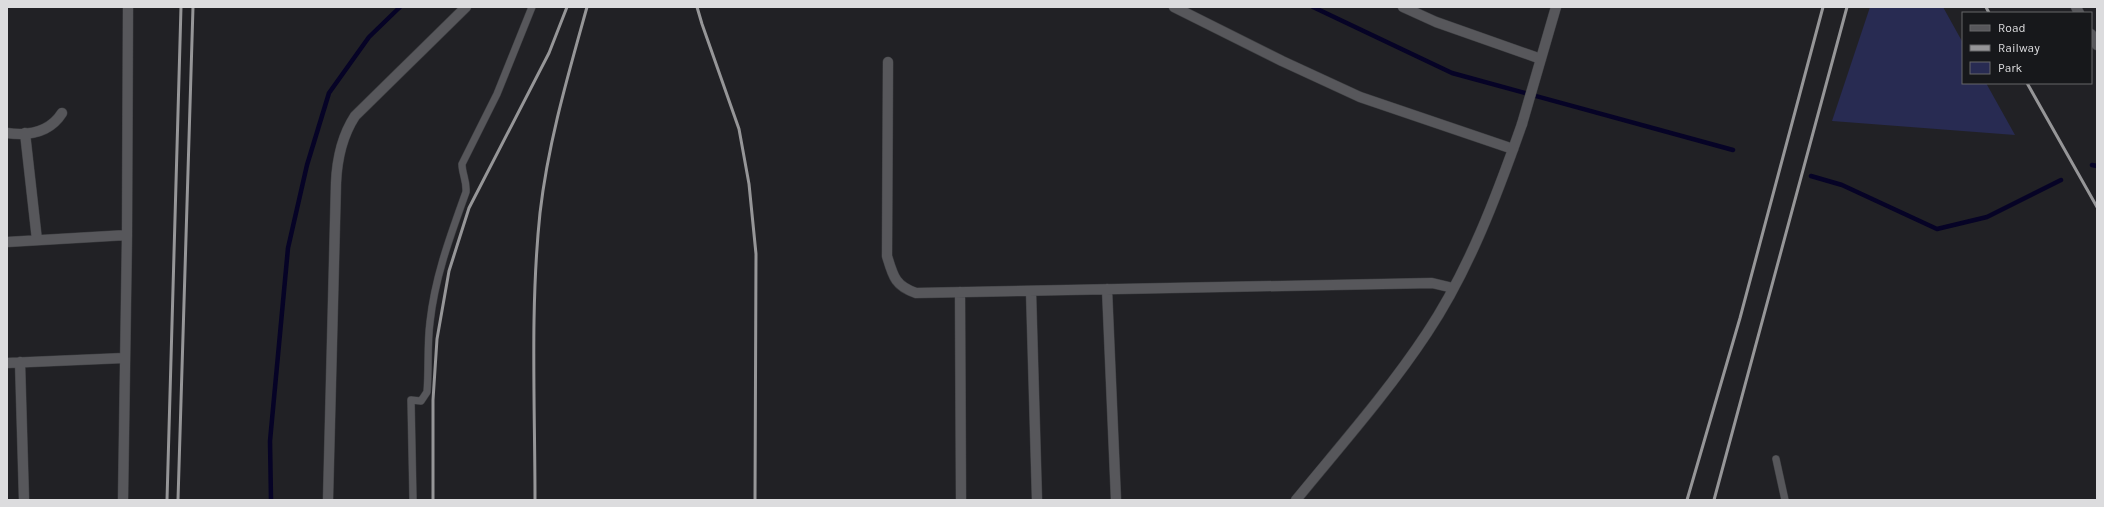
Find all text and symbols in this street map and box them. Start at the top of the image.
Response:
legend [1962,12,2092,84]
text: Road [1998,21,2026,35]
text: Railway [1998,41,2040,55]
text: Park [1998,61,2023,75]

